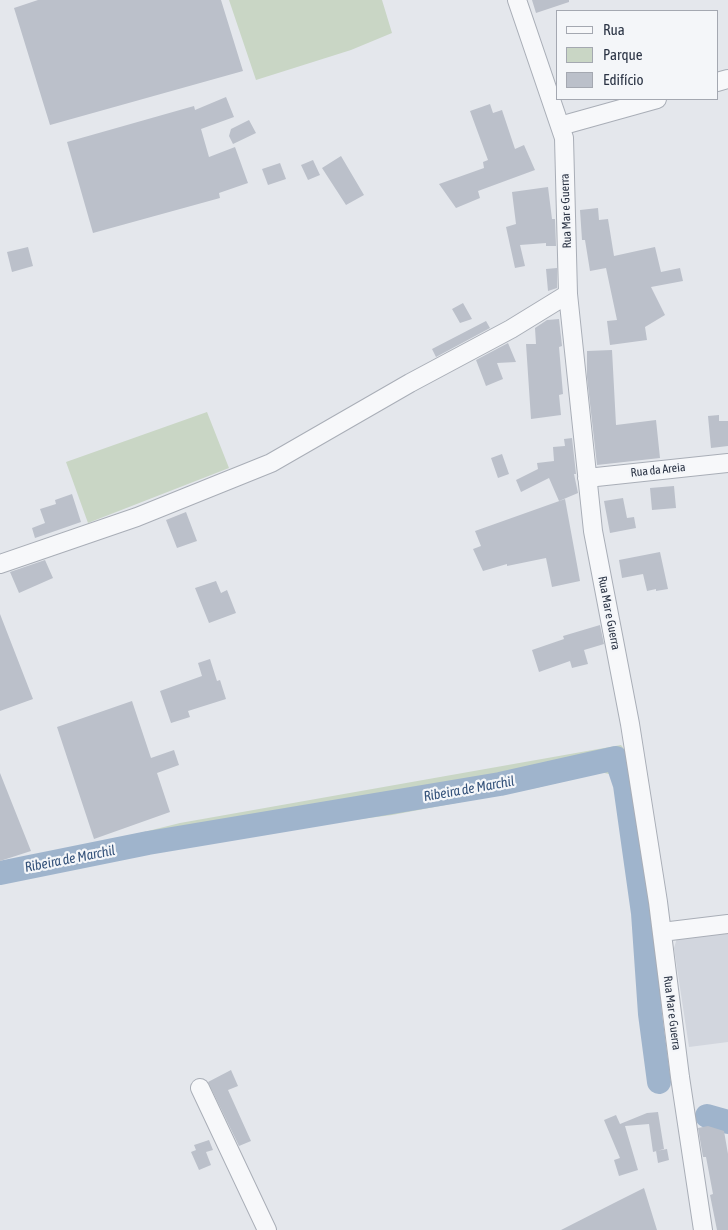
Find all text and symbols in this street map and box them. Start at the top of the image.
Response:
legend [556,10,718,100]
text: Rua [603,21,625,38]
text: Parque [603,46,643,63]
text: Edifício [603,71,644,88]
street label: Rua Mar e Guerra [557,173,575,249]
street label: Rua da Areia [630,460,686,480]
street label: Rua Mar e Guerra [595,575,623,651]
water label: Ribeira de Marchil [422,773,516,805]
water label: Ribeira de Marchil [23,842,117,876]
street label: Rua Mar e Guerra [660,975,684,1051]

